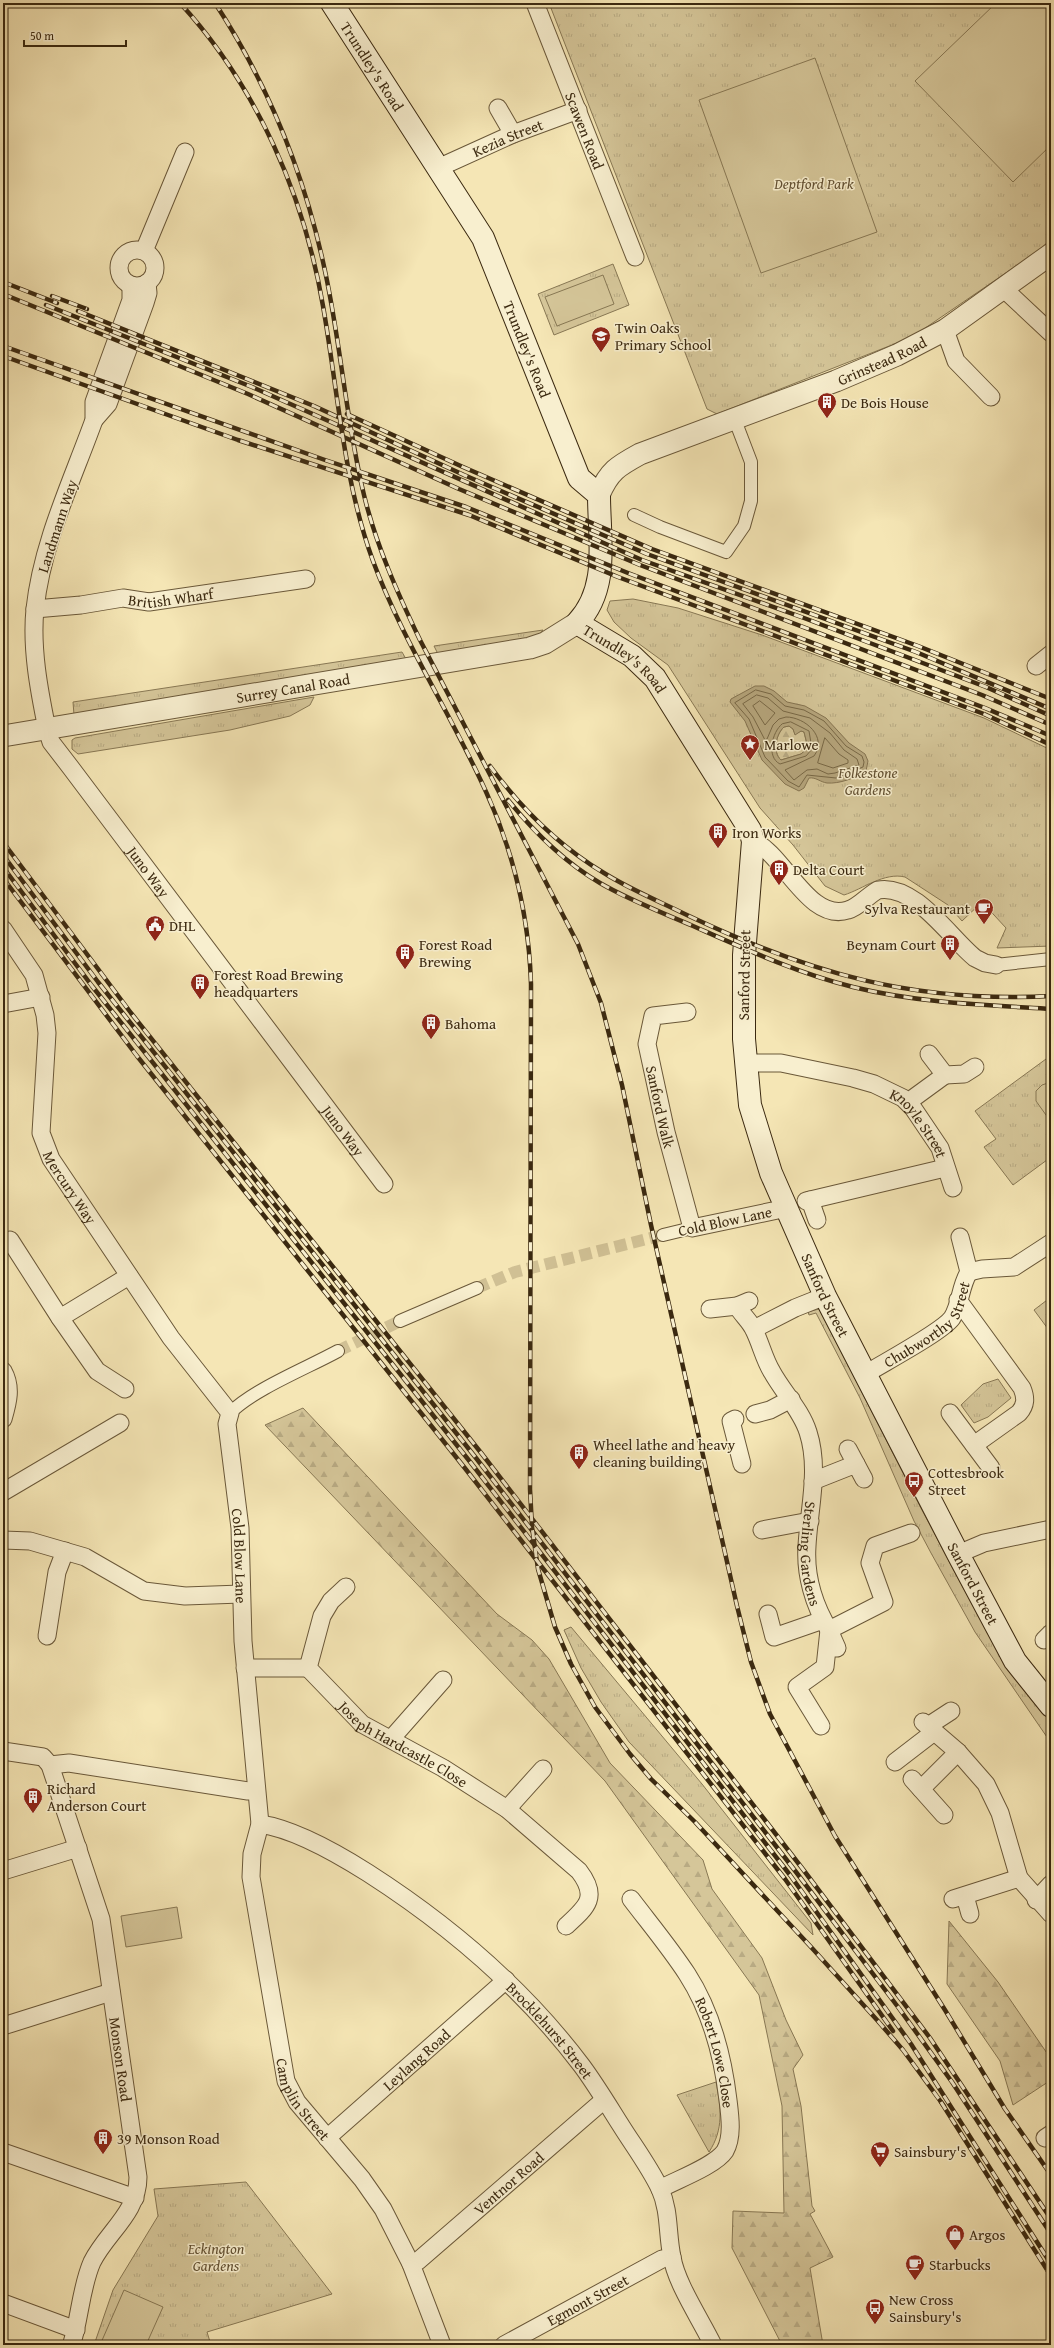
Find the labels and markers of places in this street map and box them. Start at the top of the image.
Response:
place label: Twin Oaks Primary School [615,317,711,355]
school or university icon: Twin Oaks Primary School [590,325,612,353]
building icon: De Bois House [816,391,838,419]
place label: De Bois House [841,392,929,413]
place icon: Marlowe [739,733,761,761]
place label: Marlowe [764,734,819,755]
building icon: Iron Works [707,821,729,849]
place label: Iron Works [732,822,802,843]
building icon: Delta Court [768,858,790,886]
place label: Delta Court [793,859,865,880]
cafe icon: Sylva Restaurant [973,897,995,925]
place label: Sylva Restaurant [864,898,971,919]
public building icon: DHL [144,914,166,942]
place label: DHL [169,915,196,936]
building icon: Beynam Court [939,933,961,961]
place label: Forest Road Brewing [419,934,492,972]
place label: Beynam Court [847,934,937,955]
building icon: Forest Road Brewing [394,942,416,970]
place label: Forest Road Brewing headquarters [214,964,343,1002]
building icon: Forest Road Brewing headquarters [189,972,211,1000]
building icon: Bahoma [420,1012,442,1040]
place label: Bahoma [445,1013,496,1034]
place label: Wheel lathe and heavy cleaning building [593,1434,736,1472]
building icon: Wheel lathe and heavy cleaning building [568,1442,590,1470]
place label: Cottesbrook Street [928,1462,1004,1500]
bus stop icon: Cottesbrook Street [903,1470,925,1498]
place label: Richard Anderson Court [47,1778,147,1816]
building icon: Richard Anderson Court [22,1786,44,1814]
building icon: 39 Monson Road [92,2127,114,2155]
place label: 39 Monson Road [117,2128,220,2149]
supermarket icon: Sainsbury's [869,2140,891,2168]
place label: Sainsbury's [894,2141,966,2162]
shop icon: Argos [944,2223,966,2251]
place label: Argos [969,2224,1005,2245]
cafe icon: Starbucks [904,2253,926,2281]
place label: Starbucks [929,2254,991,2275]
place label: New Cross Sainsbury's [889,2289,961,2327]
bus stop icon: New Cross Sainsbury's [864,2297,886,2325]

